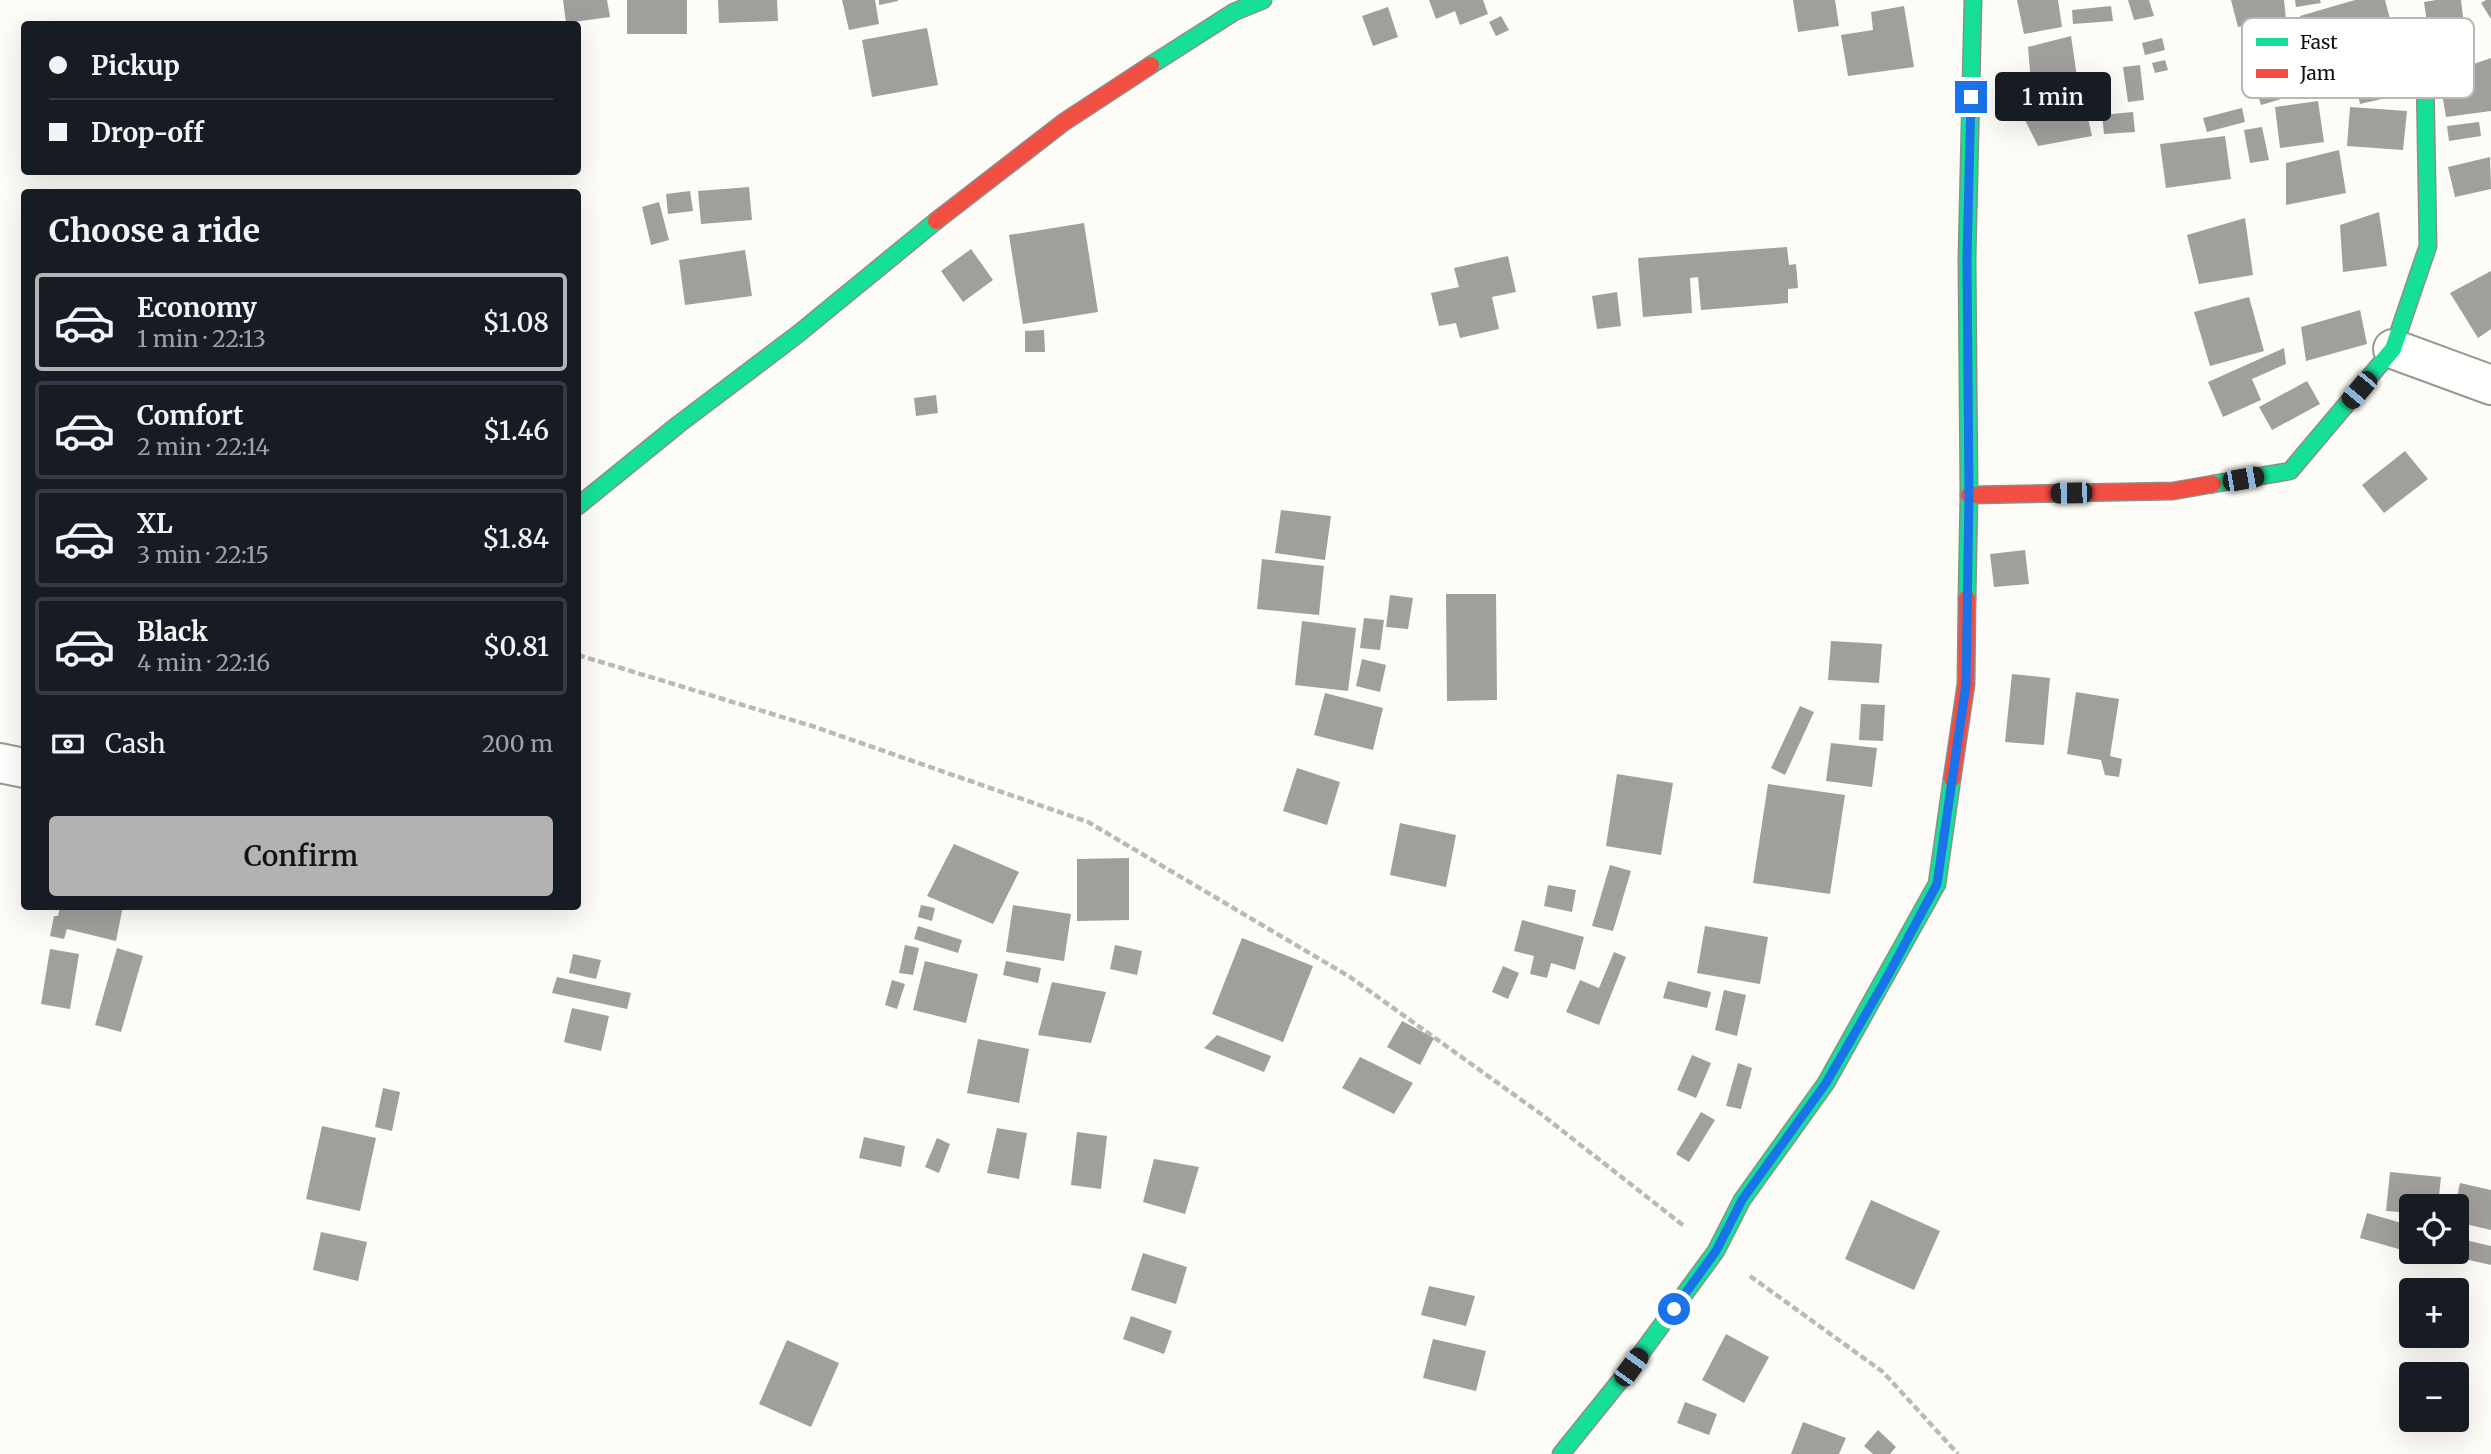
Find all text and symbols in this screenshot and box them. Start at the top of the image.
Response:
legend [2242,18,2474,98]
text: Fast [2300,30,2338,54]
text: Pickup [91,49,180,82]
text: Jam [2299,61,2336,85]
callout: 1 min [1996,72,2111,122]
route end [1955,81,1987,113]
text: 1 min [2022,82,2084,111]
text: Drop-off [91,116,204,149]
text: Choose a ride [49,211,260,251]
icon: car [53,291,116,354]
text: Economy [137,291,257,324]
text: $1.08 [482,306,549,339]
text: 1 min · 22:13 [137,324,266,353]
car [2338,367,2381,413]
icon: car [53,399,116,462]
text: Comfort [137,399,243,432]
text: $1.46 [483,414,549,447]
text: 2 min · 22:14 [137,432,270,461]
car [2221,465,2266,493]
car [2050,482,2093,504]
icon: car [53,507,116,570]
text: XL [137,507,173,540]
text: $1.84 [482,522,549,555]
text: 3 min · 22:15 [137,540,269,569]
icon: car [53,615,116,678]
text: Black [137,615,208,648]
text: $0.81 [483,630,549,663]
text: 4 min · 22:16 [137,648,270,677]
icon: cash [49,725,87,763]
text: Cash [105,727,166,760]
text: 200 m [482,729,553,758]
button: Confirm [49,816,553,896]
map controls [2399,1194,2469,1432]
button: locate [2399,1194,2469,1264]
button: + [2399,1278,2469,1348]
route start [1658,1293,1690,1325]
car [1611,1344,1652,1390]
button: − [2399,1362,2469,1432]

